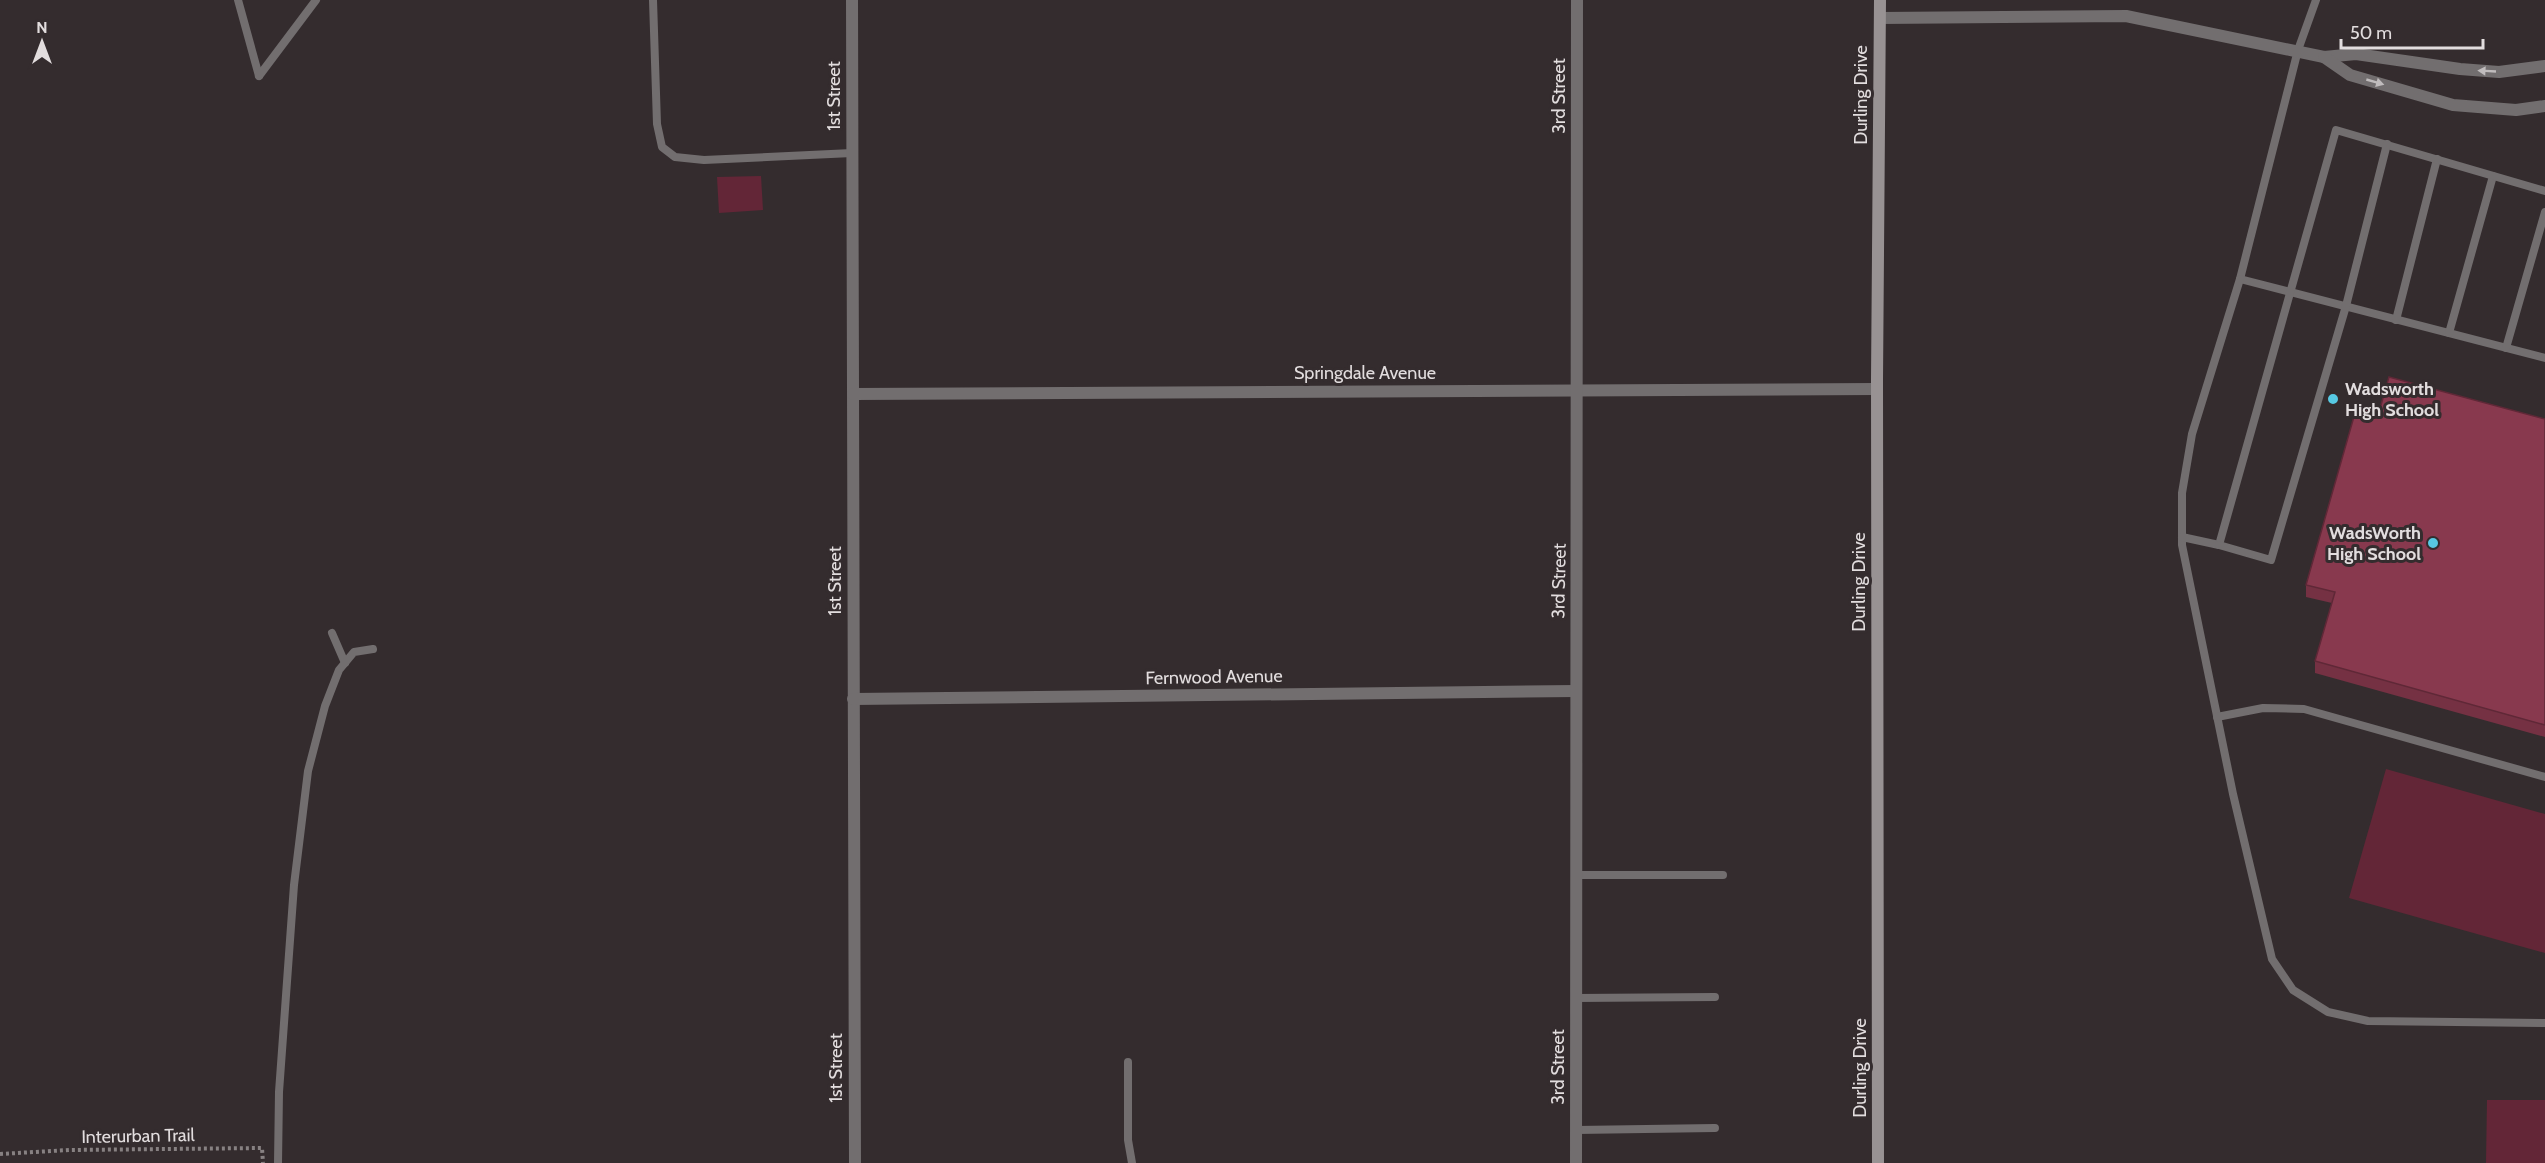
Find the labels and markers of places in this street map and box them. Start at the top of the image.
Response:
place label: Wadsworth High School [2345,378,2439,421]
marker: Wadsworth High School [2326,392,2340,406]
place label: WadsWorth High School [2327,522,2421,565]
marker: WadsWorth High School [2426,536,2440,550]

